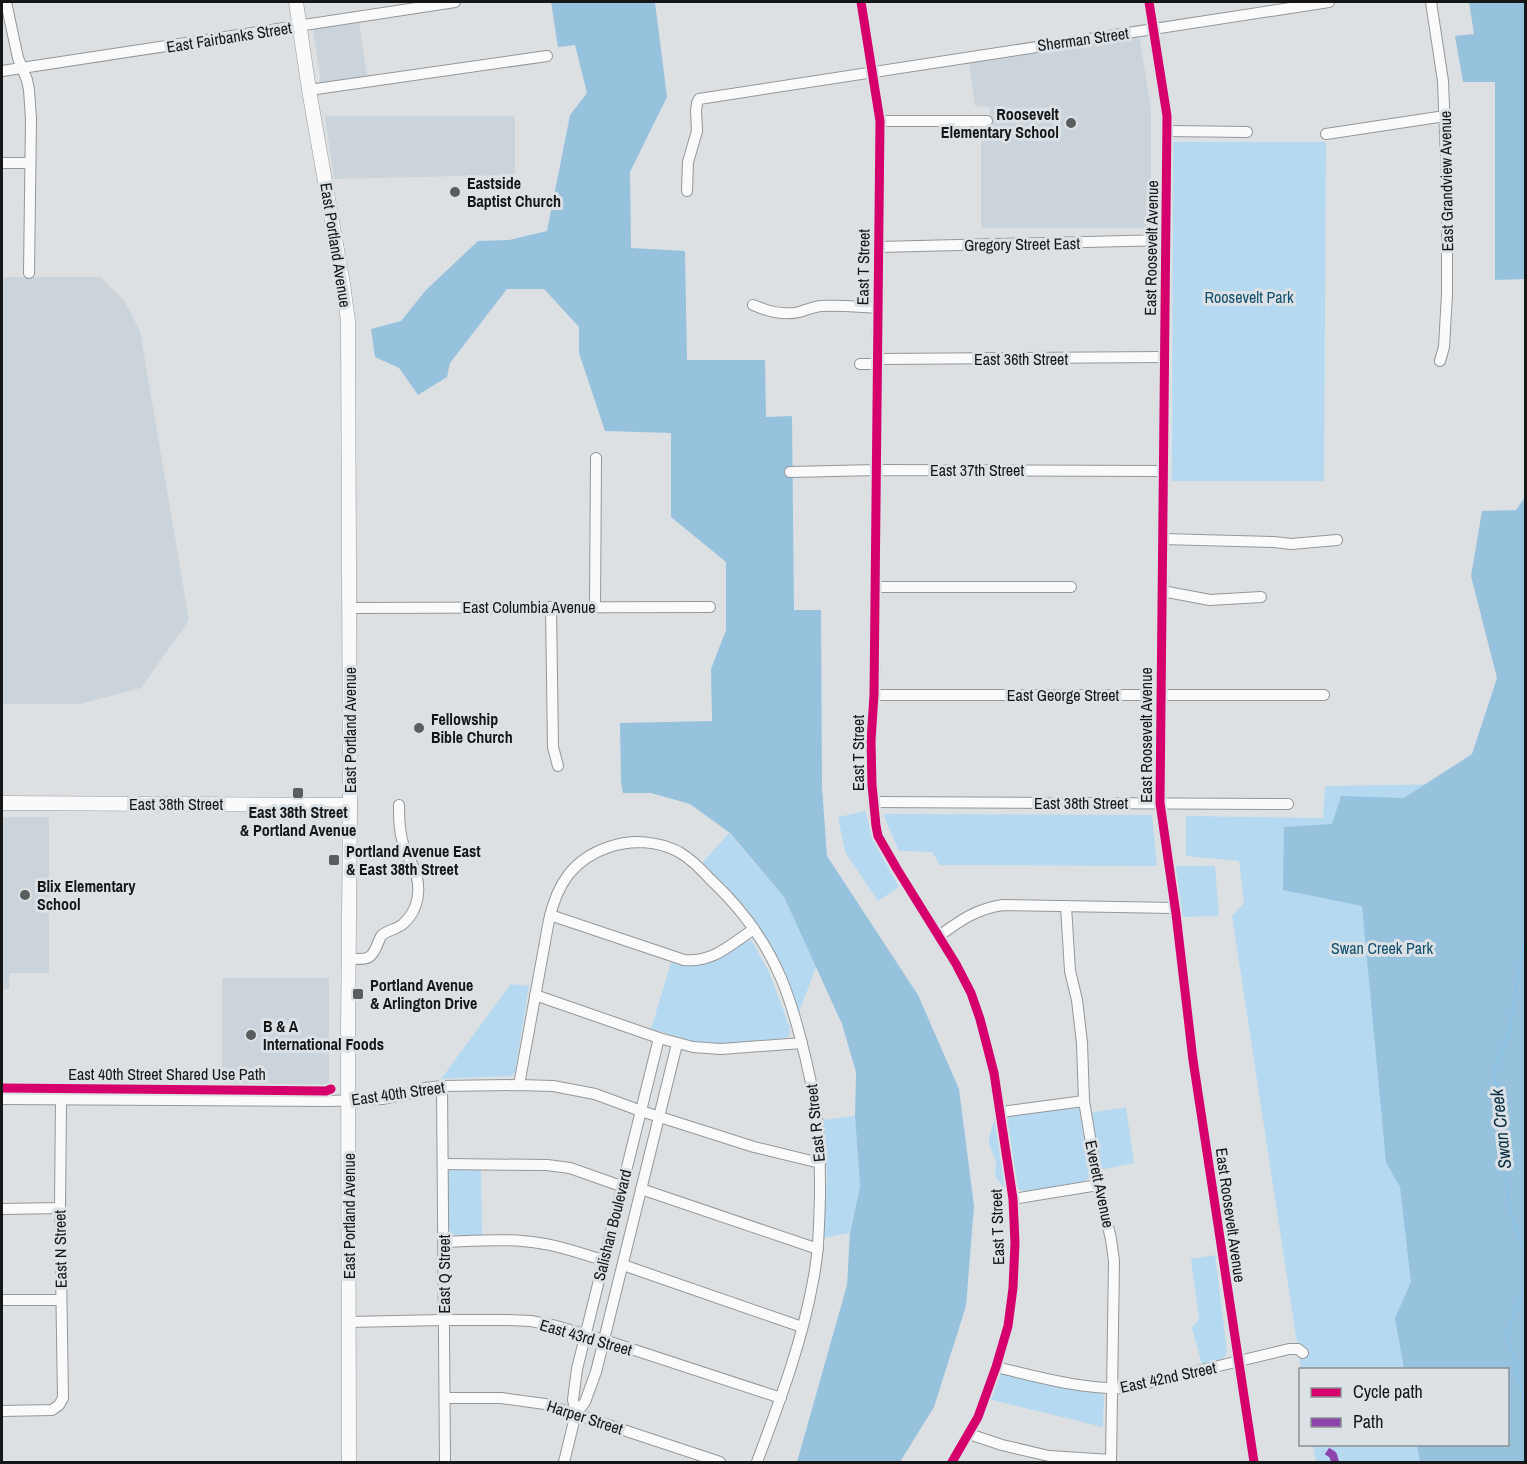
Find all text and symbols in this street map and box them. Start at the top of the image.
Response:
street label: East Fairbanks Street [165,16,293,58]
street label: Sherman Street [1036,22,1130,56]
place label: Roosevelt Elementary School [941,103,1060,143]
street label: East Grandview Avenue [1434,111,1458,251]
marker: Roosevelt Elementary School [1064,116,1078,130]
place label: Eastside Baptist Church [467,172,561,212]
street label: East Roosevelt Avenue [1139,180,1163,316]
street label: East Portland Avenue [315,181,357,309]
marker: Eastside Baptist Church [448,185,462,199]
street label: East T Street [851,228,875,305]
street label: Gregory Street East [964,232,1081,256]
park label: Roosevelt Park [1205,286,1294,308]
street label: East 36th Street [974,348,1068,370]
street label: East 37th Street [930,459,1024,481]
street label: East Columbia Avenue [462,596,596,618]
street label: East Portland Avenue [339,667,361,793]
street label: East Roosevelt Avenue [1135,667,1157,803]
street label: East George Street [1007,684,1120,706]
place label: Fellowship Bible Church [431,708,513,748]
street label: East T Street [847,715,869,791]
marker: Fellowship Bible Church [412,721,426,735]
marker: East 38th Street & Portland Avenue [291,786,305,800]
street label: East 38th Street [1034,792,1128,814]
street label: East 38th Street [129,793,223,815]
place label: East 38th Street & Portland Avenue [240,801,356,841]
place label: Portland Avenue East & East 38th Street [346,840,481,880]
marker: Portland Avenue East & East 38th Street [327,853,341,867]
place label: Blix Elementary School [37,875,136,915]
marker: Blix Elementary School [18,888,32,902]
park label: Swan Creek Park [1331,937,1433,959]
place label: Portland Avenue & Arlington Drive [370,974,477,1014]
marker: Portland Avenue & Arlington Drive [351,987,365,1001]
place label: B & A International Foods [263,1015,384,1055]
marker: B & A International Foods [244,1028,258,1042]
street label: East 40th Street Shared Use Path [68,1063,266,1085]
street label: East 40th Street [350,1076,446,1110]
street label: East R Street [800,1083,830,1163]
water label: Swan Creek [1484,1087,1517,1170]
street label: Everett Avenue [1080,1138,1120,1230]
street label: East Roosevelt Avenue [1211,1146,1251,1284]
street label: East Portland Avenue [338,1153,360,1279]
street label: Salishan Boulevard [588,1167,636,1283]
street label: East T Street [985,1188,1009,1265]
street label: East N Street [48,1209,72,1288]
street label: East Q Street [433,1234,455,1313]
street label: East 43rd Street [537,1313,635,1361]
street label: East 42nd Street [1118,1356,1218,1398]
legend [1299,1368,1509,1446]
text: Cycle path [1353,1379,1423,1404]
street label: Harper Street [544,1394,626,1440]
text: Path [1353,1409,1383,1434]

